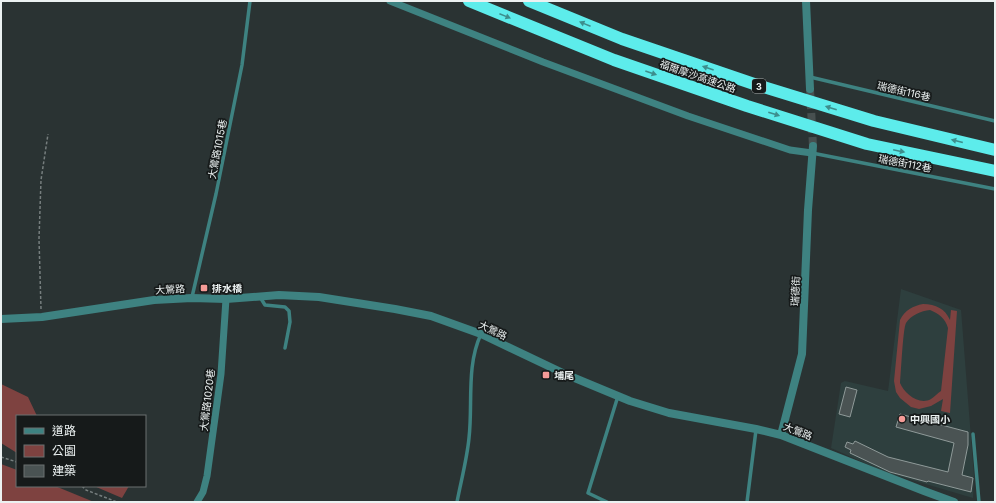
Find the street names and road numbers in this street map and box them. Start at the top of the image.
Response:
street label: 福爾摩沙高速公路 [658,57,738,95]
road number: 3 [752,79,766,93]
street label: 瑞德街116巷 [876,79,932,103]
street label: 大鶯路1015巷 [205,118,229,180]
street label: 瑞德街112巷 [877,152,933,174]
street label: 瑞德街 [788,276,802,306]
street label: 大鶯路 [155,282,185,296]
street label: 大鶯路 [477,318,509,342]
street label: 大鶯路1020巷 [197,368,217,432]
street label: 大鶯路 [782,420,814,442]

